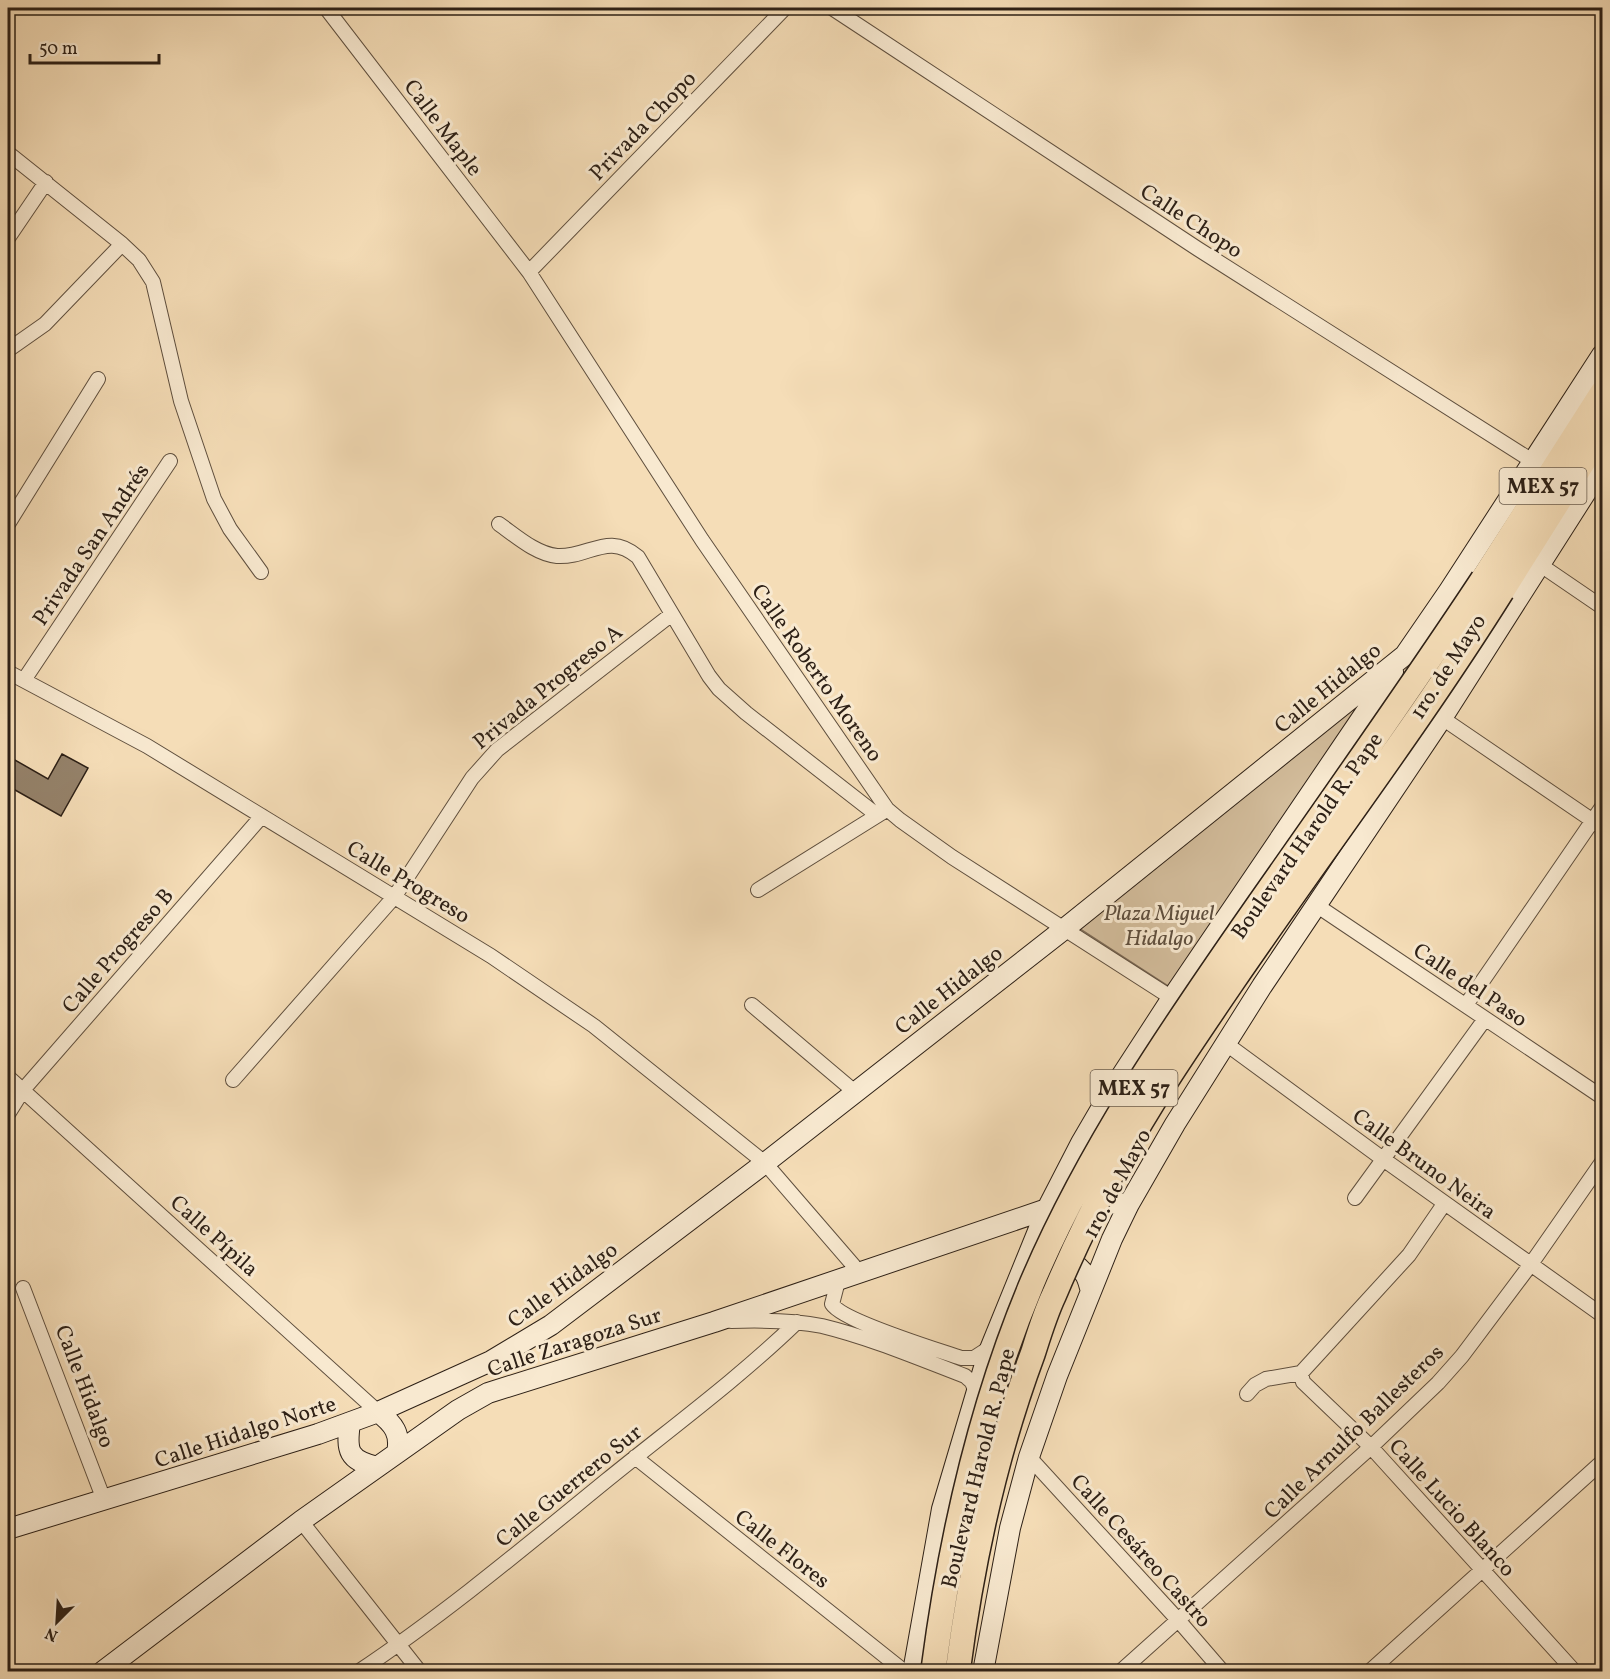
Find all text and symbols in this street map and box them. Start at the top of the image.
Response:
scale bar [30,27,159,65]
text: 50 m [39,37,78,62]
street label: Privada Chopo [583,65,704,189]
street label: Calle Maple [395,74,489,183]
street label: Calle Chopo [1133,177,1248,267]
street label: Privada San Andrés [26,458,158,633]
road number: MEX 57 [1500,468,1586,504]
street label: Calle Roberto Moreno [743,578,889,769]
street label: 1ro. de Mayo [1403,609,1495,726]
street label: Privada Progreso A [467,618,630,758]
street label: Calle Hidalgo [1269,636,1389,742]
street label: Boulevard Harold R. Pape [1225,727,1391,946]
street label: Calle Progreso [340,834,475,932]
street label: Calle Progreso B [56,882,182,1021]
park label: Plaza Miguel Hidalgo [1104,899,1215,955]
street label: Calle del Paso [1406,936,1533,1036]
street label: Calle Hidalgo [889,939,1010,1043]
road number: MEX 57 [1090,1070,1178,1106]
street label: Calle Bruno Neira [1345,1102,1502,1228]
street label: 1ro. de Mayo [1076,1124,1160,1245]
street label: Calle Pípila [162,1189,264,1285]
street label: Calle Hidalgo [502,1235,625,1337]
street label: Calle Zaragoza Sur [484,1301,666,1386]
street label: Calle Hidalgo [46,1321,121,1453]
street label: Calle Arnulfo Ballesteros [1258,1338,1452,1527]
street label: Boulevard Harold R. Pape [935,1345,1024,1592]
street label: Calle Hidalgo Norte [151,1389,340,1477]
street label: Calle Guerrero Sur [490,1418,649,1556]
street label: Calle Lucio Blanco [1381,1433,1522,1585]
street label: Calle Cesáreo Castro [1063,1468,1218,1635]
street label: Calle Flores [727,1503,836,1597]
north arrow [27,1592,87,1652]
text: N [42,1621,61,1646]

